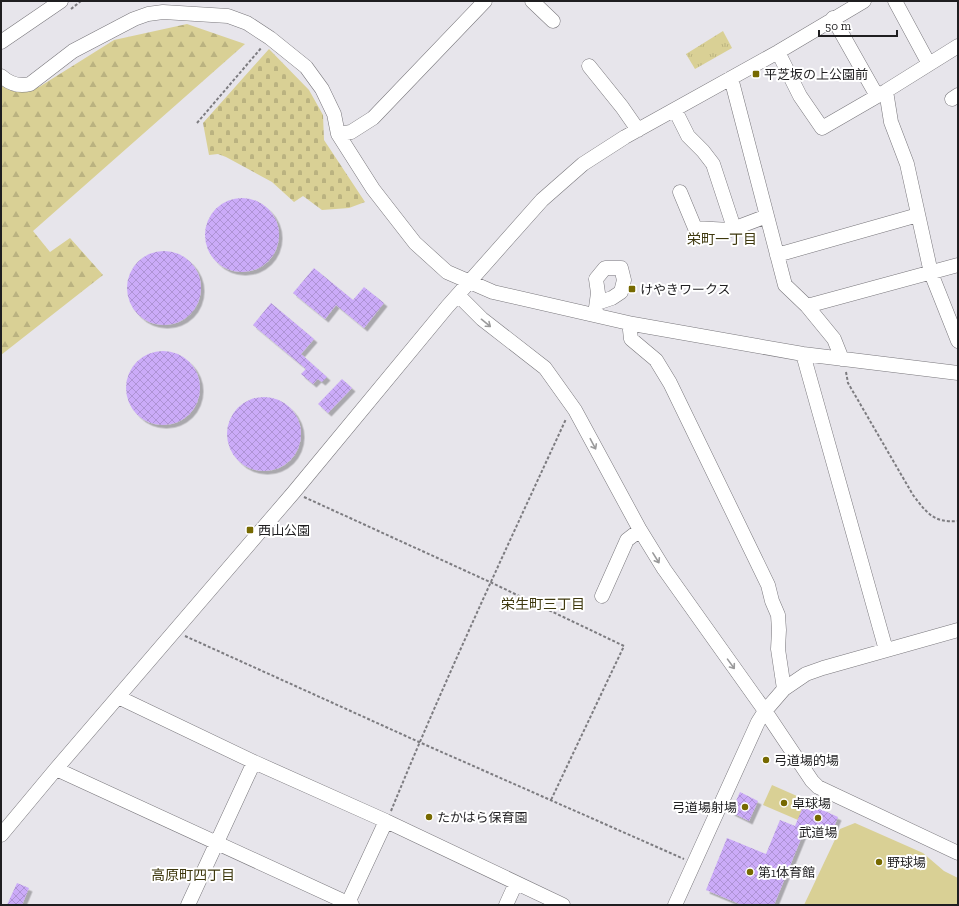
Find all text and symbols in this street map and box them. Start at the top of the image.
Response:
scale bar [819,12,897,38]
text: 50 m [825,19,852,33]
place label: 平芝坂の上公園前 [764,67,868,82]
marker: 平芝坂の上公園前 [751,69,761,79]
district label: 栄町一丁目 [687,231,757,248]
place label: けやきワークス [640,282,731,297]
marker: けやきワークス [627,284,637,294]
one-way arrow [480,318,491,327]
one-way arrow [590,438,598,450]
place label: 西山公園 [258,523,310,538]
marker: 西山公園 [245,525,255,535]
one-way arrow [653,552,661,564]
district label: 栄生町三丁目 [501,596,585,613]
one-way arrow [727,658,735,669]
place label: 弓道場的場 [774,753,839,768]
marker: 弓道場的場 [761,755,771,765]
place label: 卓球場 [792,796,831,811]
marker: 卓球場 [779,798,789,808]
place label: 弓道場射場 [672,800,737,815]
marker: 弓道場射場 [740,802,750,812]
place label: たかはら保育園 [437,810,527,825]
marker: たかはら保育園 [424,812,434,822]
marker: 武道場 [813,813,823,823]
place label: 武道場 [798,825,838,840]
place label: 野球場 [887,855,926,870]
marker: 野球場 [874,857,884,867]
place label: 第1体育館 [758,865,815,880]
district label: 高原町四丁目 [151,867,235,884]
marker: 第1体育館 [745,867,755,877]

